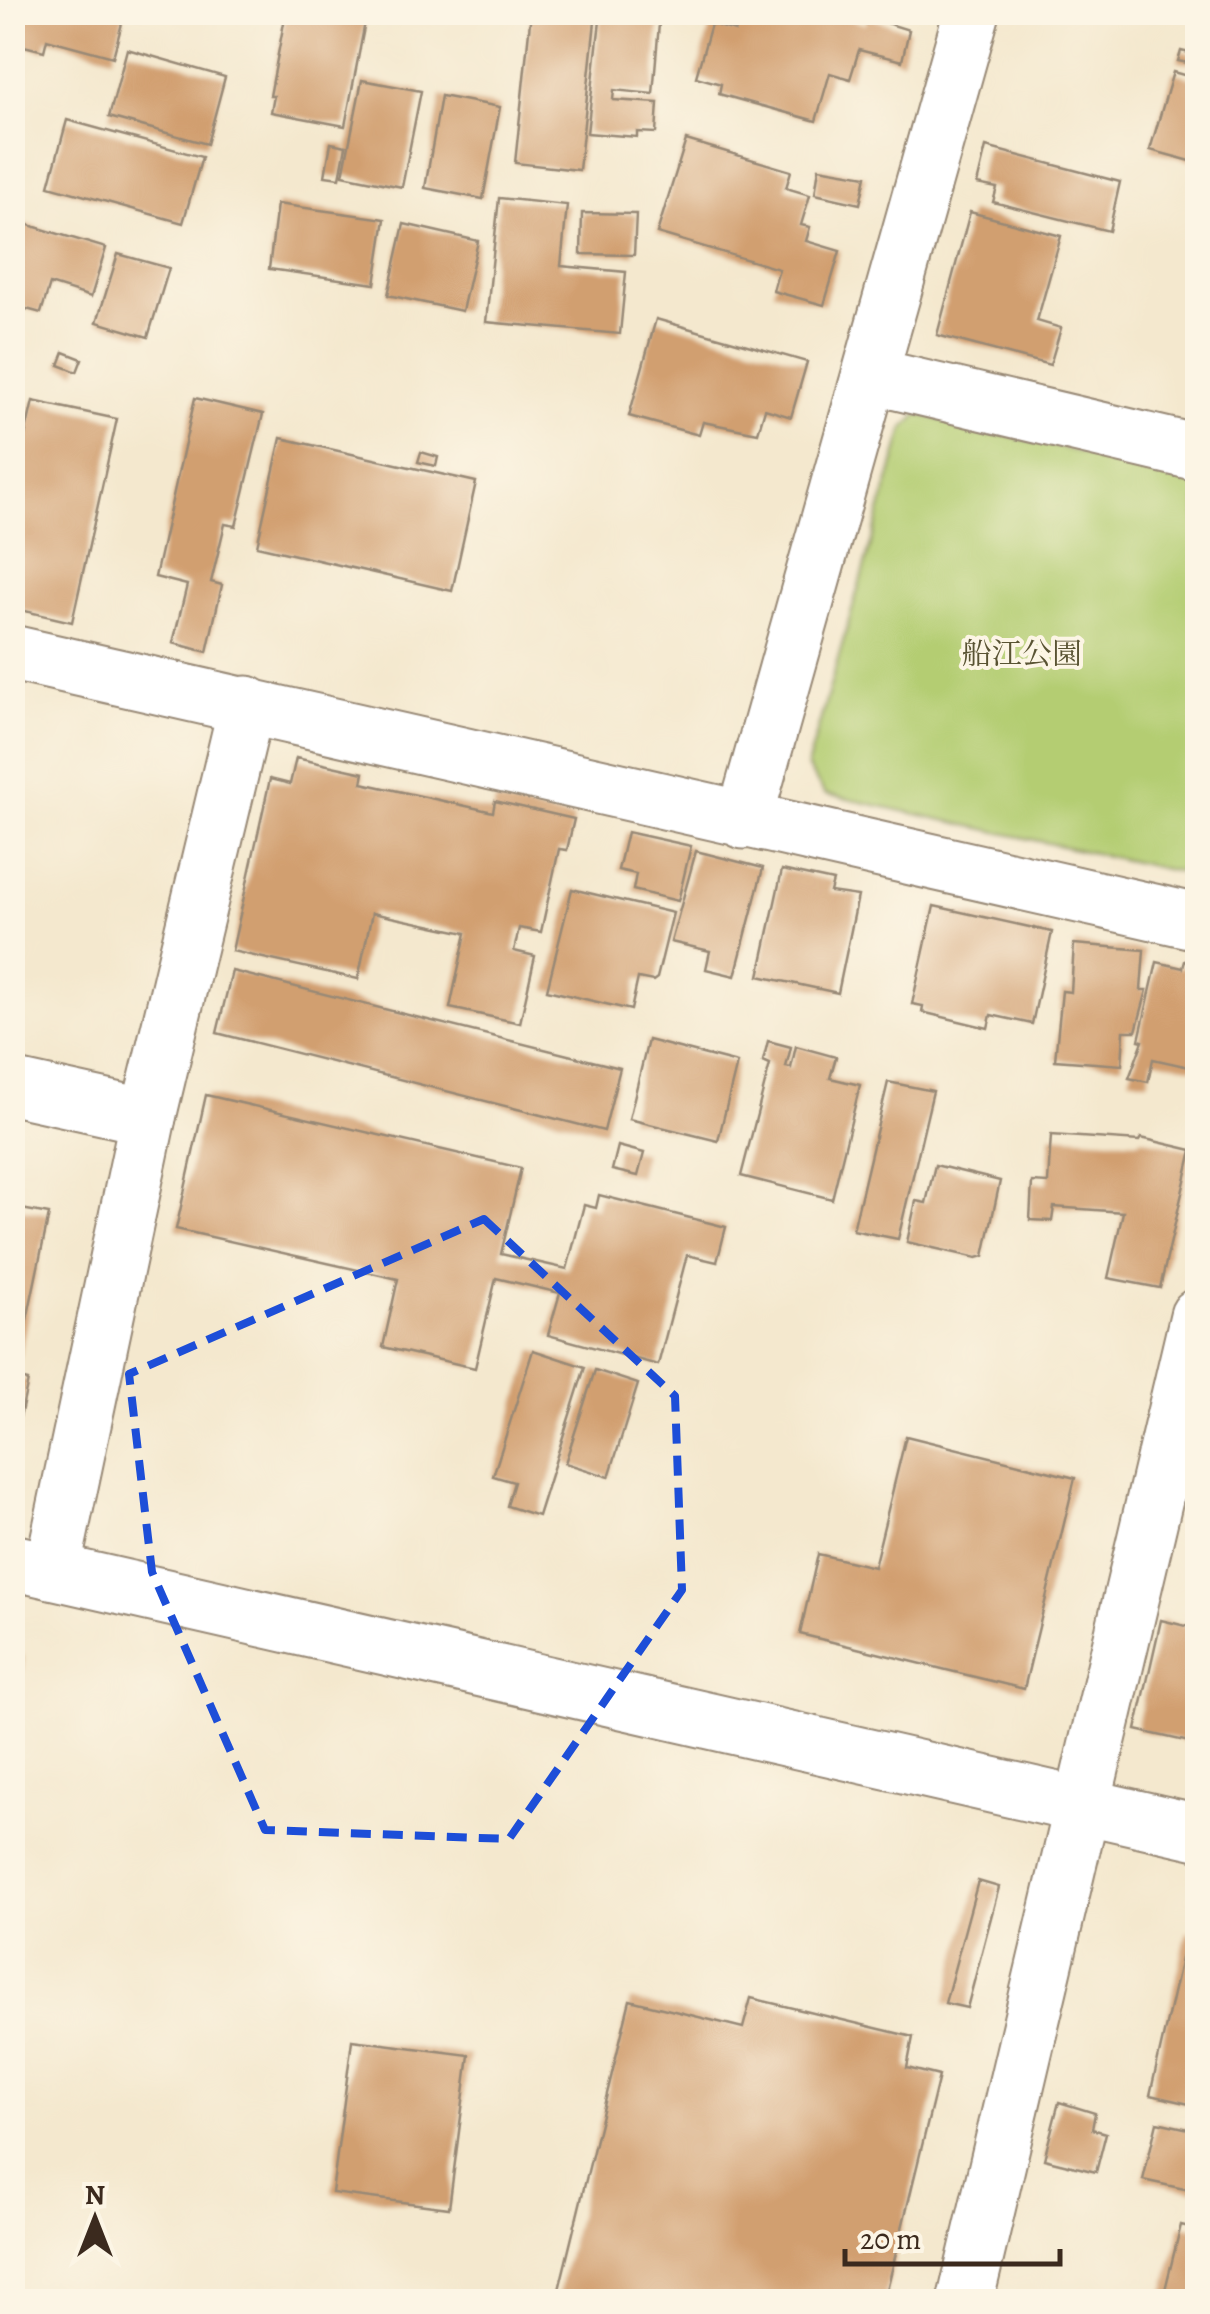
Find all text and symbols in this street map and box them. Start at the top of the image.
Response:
park label: 船江公園 [962,634,1082,674]
north arrow [45,2169,145,2269]
text: N [85,2176,105,2214]
scale bar [845,2204,1060,2266]
text: 20 m [860,2219,921,2259]

